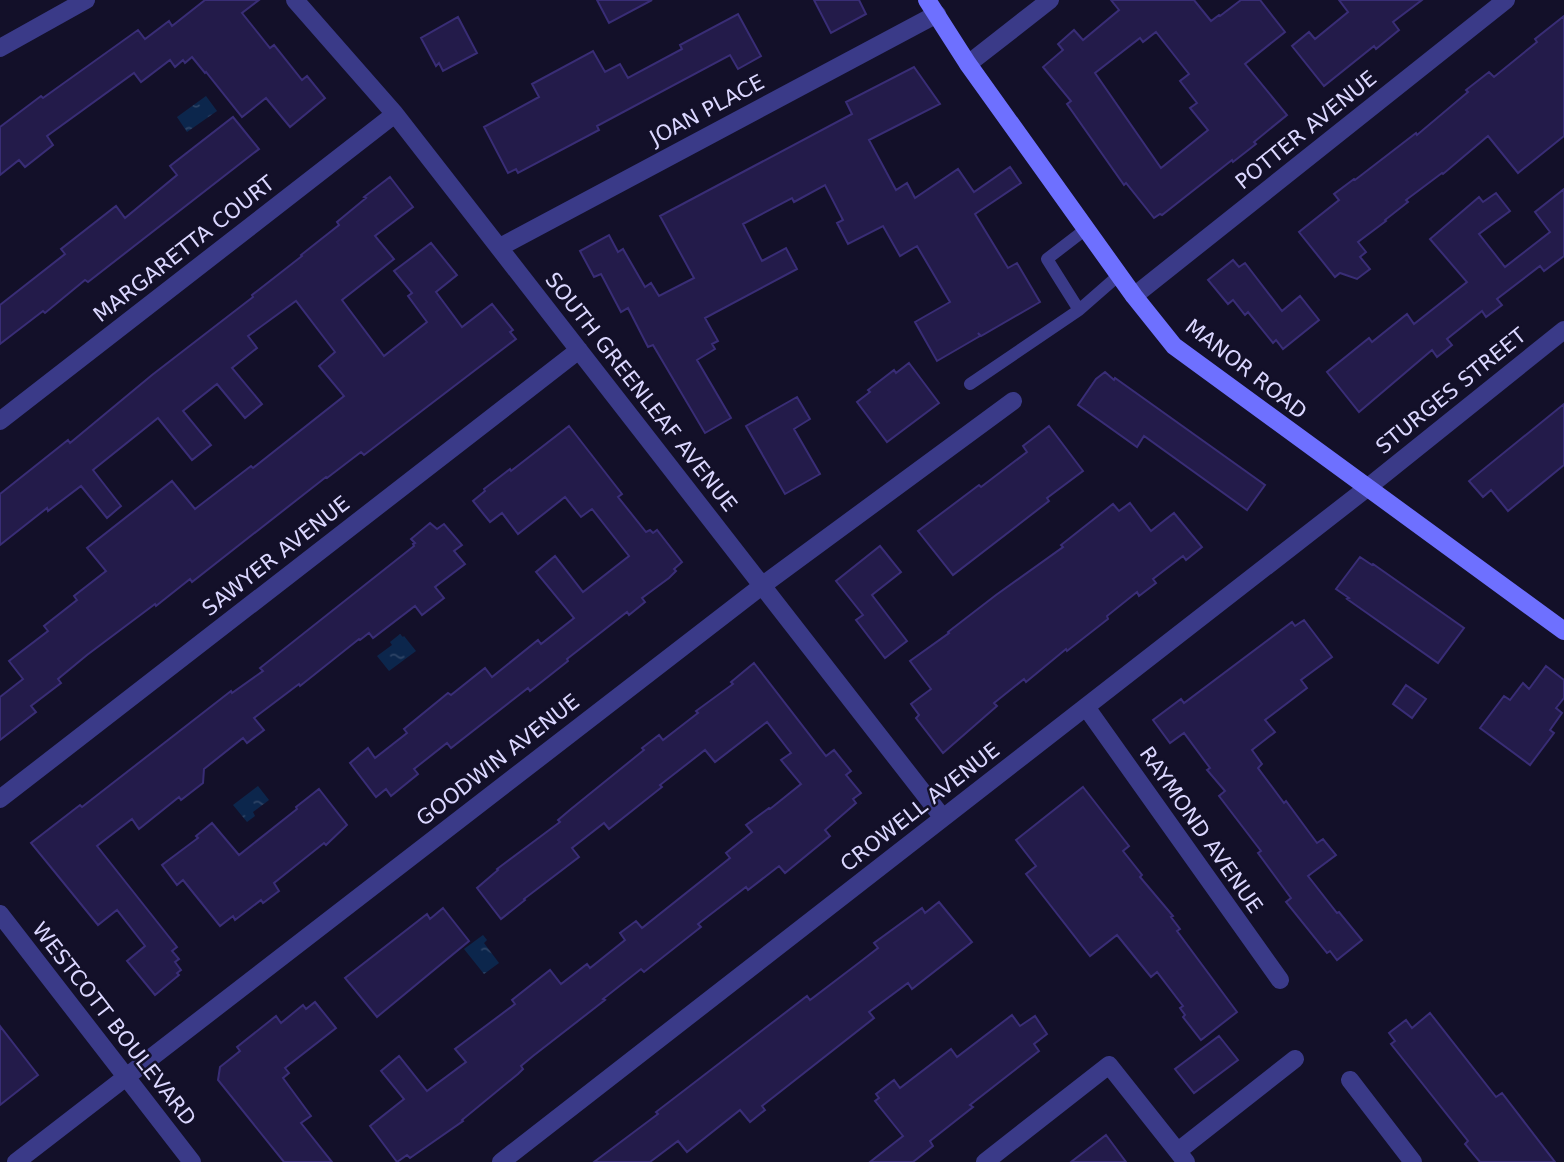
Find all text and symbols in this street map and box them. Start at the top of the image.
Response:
street label: POTTER AVENUE [1231,66,1381,194]
street label: JOAN PLACE [644,70,768,151]
street label: MARGARETTA COURT [89,171,279,327]
street label: SOUTH GREENLEAF AVENUE [540,268,742,516]
street label: MANOR ROAD [1181,314,1311,424]
street label: STURGES STREET [1371,323,1531,459]
street label: SAWYER AVENUE [198,491,354,621]
street label: GOODWIN AVENUE [412,689,584,831]
street label: CROWELL AVENUE [836,738,1004,876]
street label: RAYMOND AVENUE [1135,742,1267,918]
street label: WESTCOTT BOULEVARD [27,918,201,1130]

